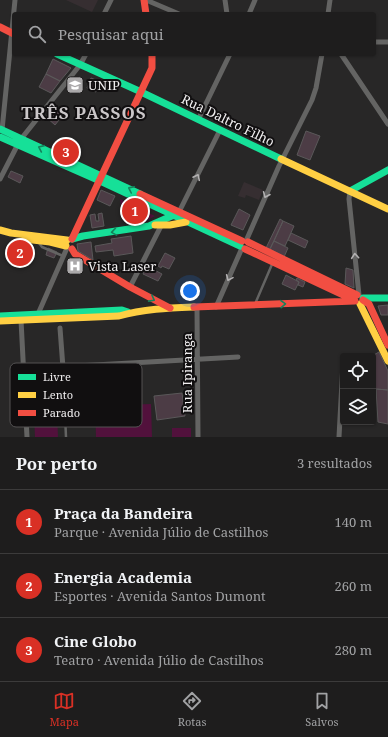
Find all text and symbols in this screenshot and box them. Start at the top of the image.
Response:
search box [12,12,376,56]
icon: search [26,23,48,45]
text: Pesquisar aqui [58,24,164,44]
school or university icon: UNIP [65,75,85,95]
place label: UNIP [88,76,120,94]
street label: Rua Daltro Filho [178,90,278,150]
district label: TRÊS PASSOS [21,101,147,124]
pin: 3 [53,137,79,167]
one-way arrow [38,145,45,153]
one-way arrow [192,174,200,181]
one-way arrow [128,186,135,194]
one-way arrow [263,191,271,198]
pin: 1 [122,196,148,226]
one-way arrow [111,227,117,236]
pin: 2 [7,238,33,268]
one-way arrow [350,253,359,259]
hospital icon: Vista Laser [65,256,85,276]
place label: Vista Laser [88,257,156,275]
one-way arrow [226,273,234,281]
your location [180,281,200,301]
one-way arrow [148,294,155,301]
one-way arrow [280,300,286,308]
street label: Rua Ipiranga [178,333,196,413]
map controls [340,353,376,425]
button: locate [340,353,376,389]
legend [10,363,142,427]
text: Livre [43,369,71,384]
text: Lento [43,387,73,402]
button: layers [340,389,376,425]
text: Parado [43,405,80,420]
text: Por perto [16,452,98,475]
text: 3 resultados [297,454,372,472]
text: Praça da Bandeira [54,503,193,523]
text: 1 [25,513,33,531]
text: 140 m [335,513,372,531]
text: Parque · Avenida Júlio de Castilhos [54,523,268,541]
text: Energia Academia [54,567,192,587]
text: 2 [25,577,33,595]
text: 260 m [335,577,372,595]
text: Esportes · Avenida Santos Dumont [54,587,266,605]
text: Cine Globo [54,631,137,651]
text: 3 [25,641,33,659]
text: 280 m [335,641,372,659]
text: Teatro · Avenida Júlio de Castilhos [54,651,264,669]
tab: Mapa [49,690,79,729]
tab: Rotas [178,690,206,729]
tab: Salvos [305,690,339,729]

